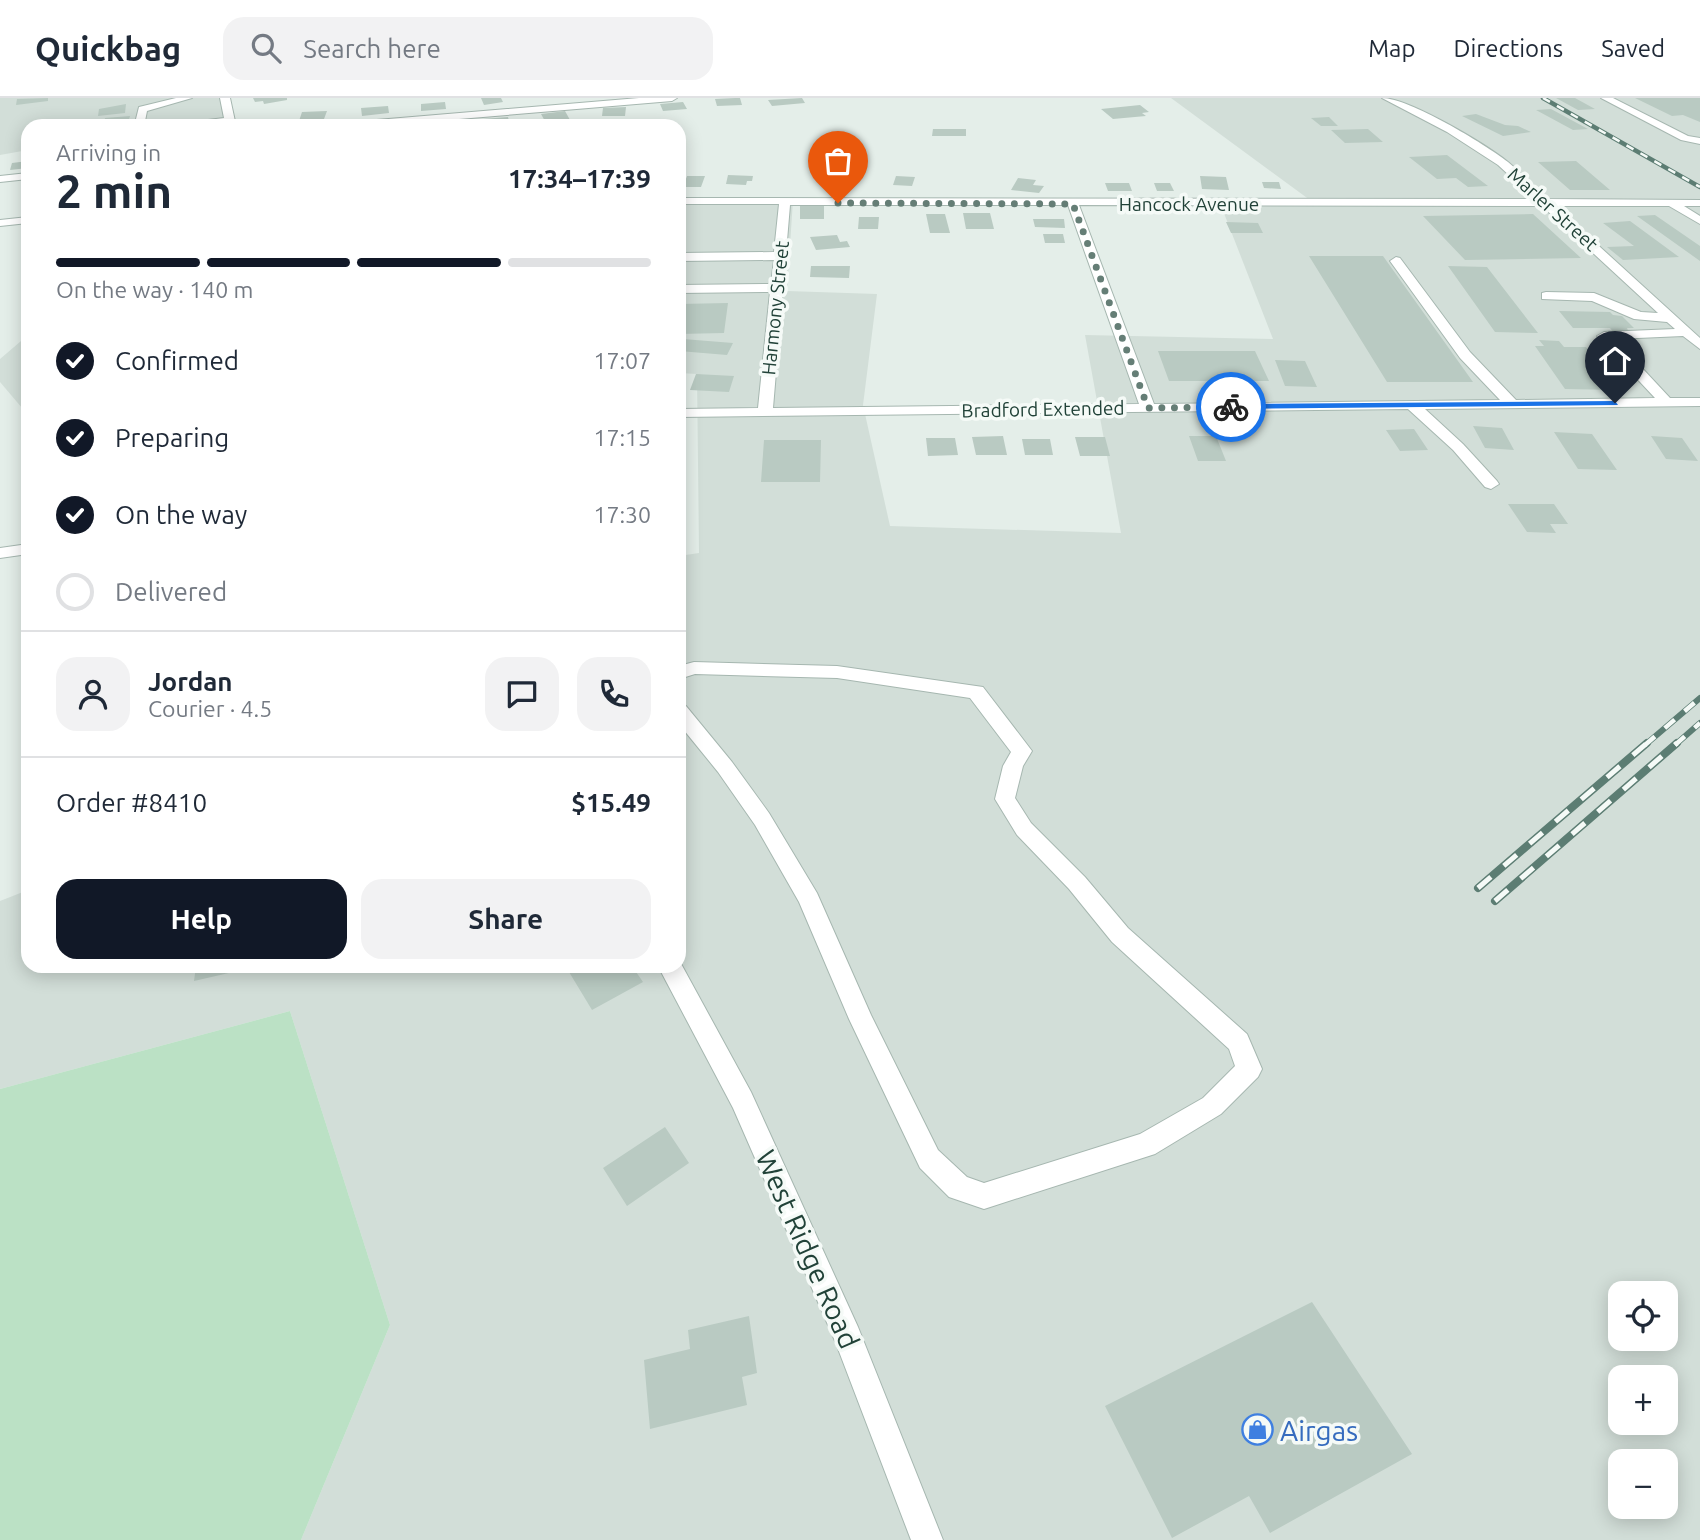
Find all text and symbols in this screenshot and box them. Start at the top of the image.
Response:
search box [223,17,713,80]
icon: search [247,29,285,67]
text: Quickbag [35,30,181,67]
text: Search here [303,34,441,63]
text: Map [1368,35,1415,62]
text: Directions [1453,35,1563,62]
text: Saved [1601,35,1665,62]
pin [808,131,868,203]
text: Arriving in [56,140,161,165]
icon: bag [819,142,857,180]
street label: Marler Street [1503,163,1603,256]
text: 17:34–17:39 [508,164,651,193]
text: 2 min [56,165,172,217]
street label: Hancock Avenue [1119,193,1259,215]
street label: Harmony Street [757,239,793,376]
text: On the way · 140 m [56,277,253,302]
pin [1585,331,1645,403]
icon: check [56,342,94,380]
icon: home [1596,342,1634,380]
text: Confirmed [115,346,239,375]
text: 17:07 [593,348,651,373]
courier [1196,372,1266,442]
icon: bike [1212,388,1250,426]
street label: Bradford Extended [961,397,1125,421]
icon: check [56,419,94,457]
text: Preparing [115,423,229,452]
text: 17:15 [593,425,651,450]
icon: check [56,496,94,534]
text: On the way [115,500,247,529]
text: 17:30 [593,502,651,527]
text: Delivered [115,577,227,606]
button: person [56,657,130,731]
button: chat [485,657,559,731]
button: phone [577,657,651,731]
text: Jordan [148,667,233,696]
text: Courier · 4.5 [148,696,272,721]
text: Order #8410 [56,788,207,817]
text: $15.49 [571,788,651,817]
button: Help [56,879,347,959]
button: Share [361,879,651,959]
street label: West Ridge Road [750,1145,866,1353]
map controls [1608,1281,1678,1519]
button: locate [1608,1281,1678,1351]
button: + [1608,1365,1678,1435]
shop icon: Airgas [1240,1413,1274,1447]
place label: Airgas [1280,1415,1358,1446]
button: − [1608,1449,1678,1519]

